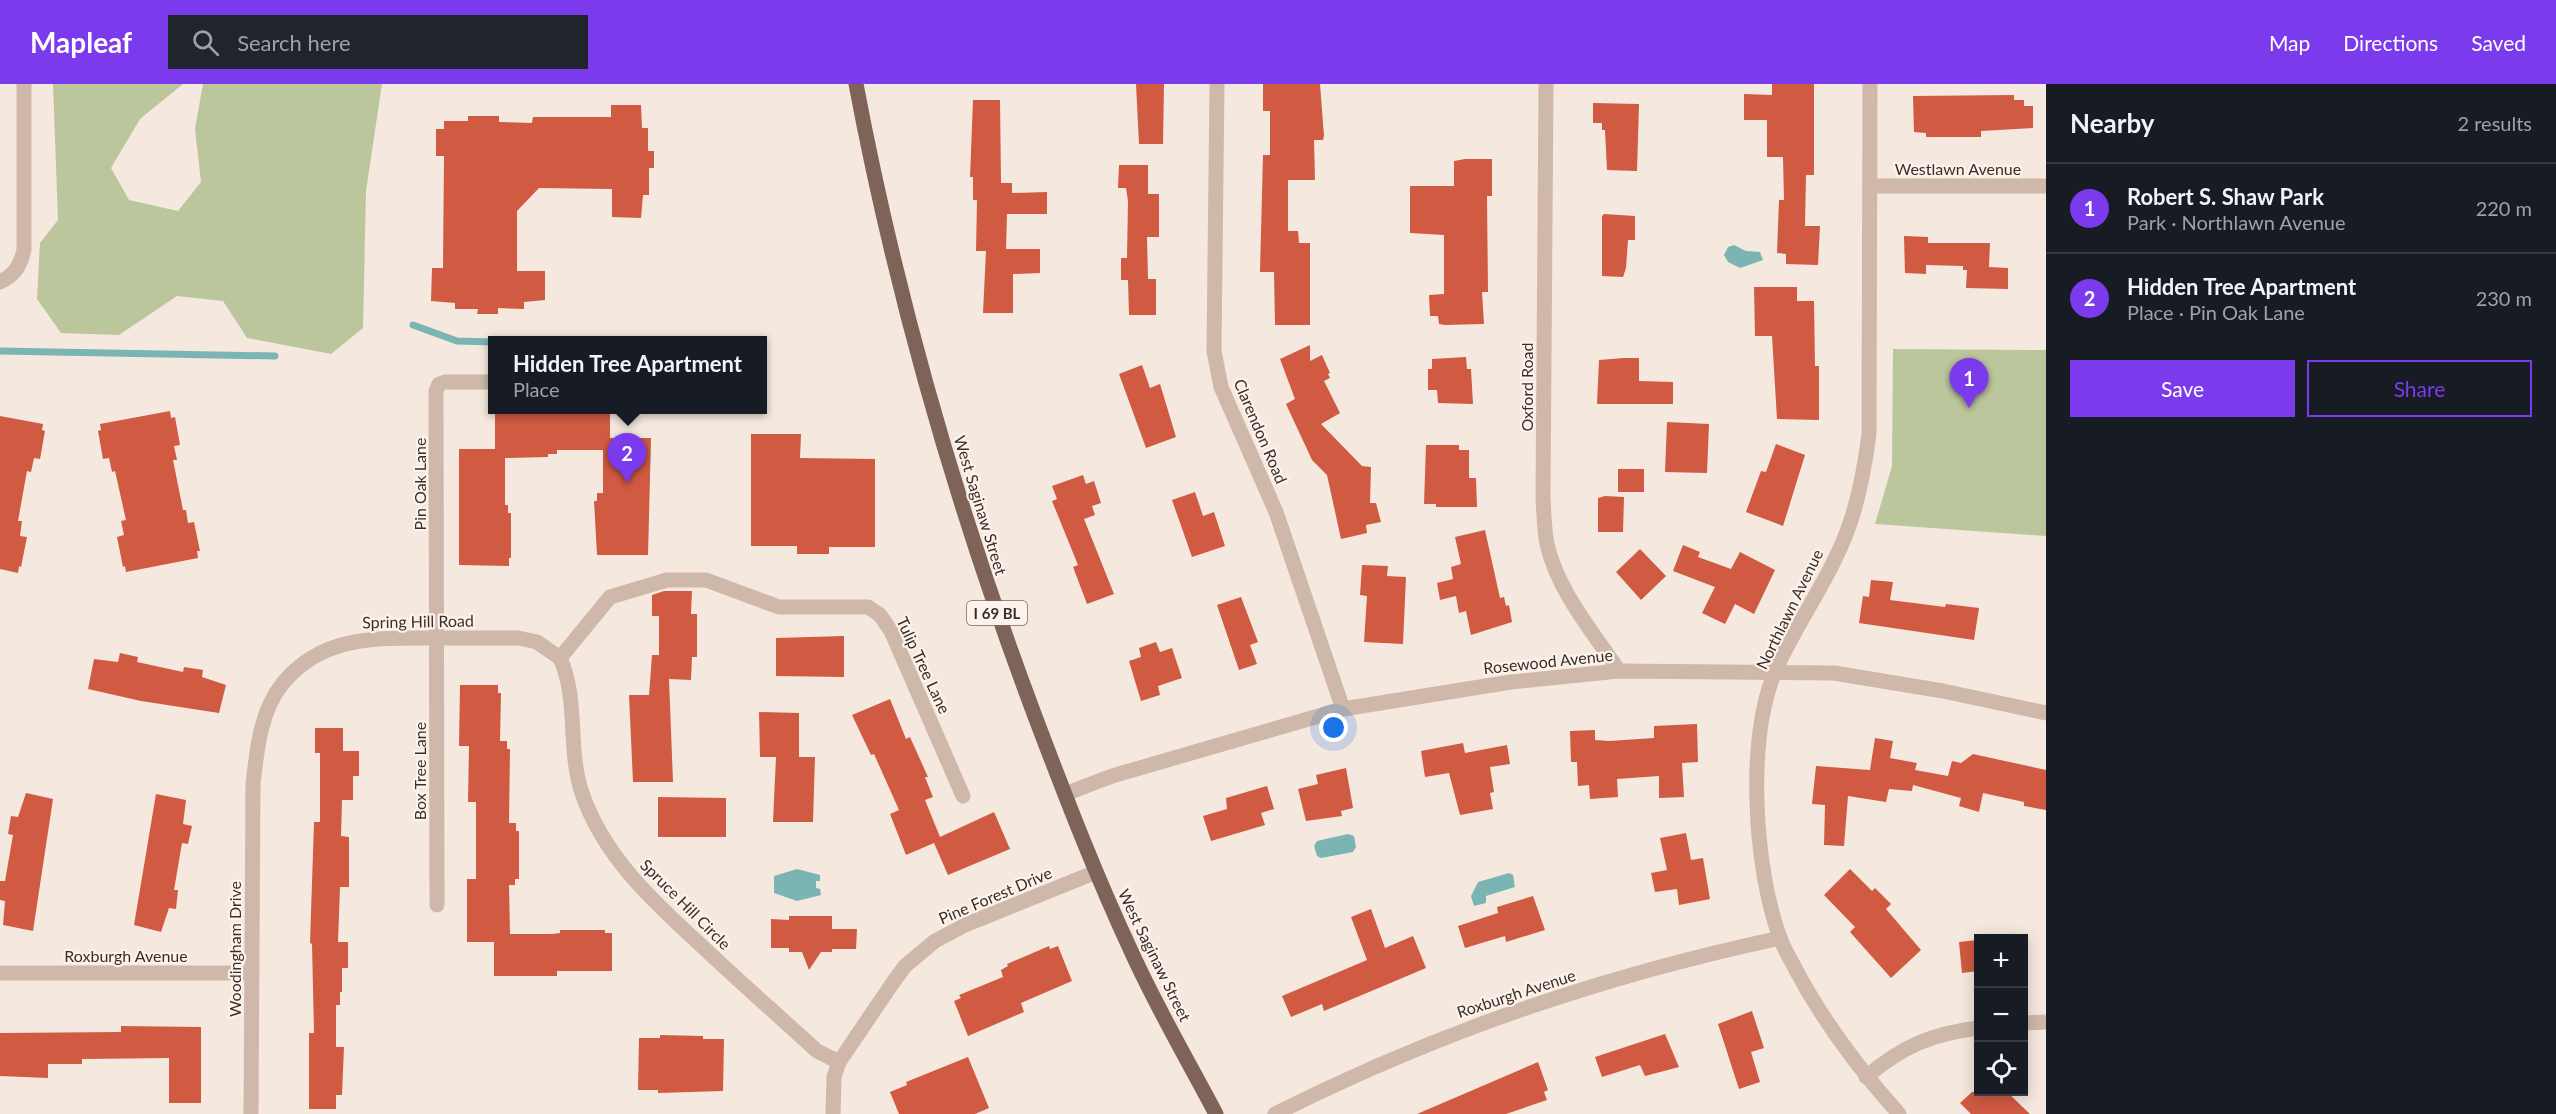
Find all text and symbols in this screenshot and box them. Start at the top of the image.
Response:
search box [168,15,588,69]
text: Mapleaf [30,25,132,59]
icon: search [189,26,222,59]
text: Search here [237,29,351,56]
text: Map [2269,30,2310,55]
text: Directions [2343,30,2438,55]
text: Saved [2471,30,2526,55]
text: Nearby [2070,107,2155,139]
text: 2 results [2457,111,2532,135]
street label: Westlawn Avenue [1895,159,2021,178]
text: Robert S. Shaw Park [2127,183,2324,210]
text: 1 [2084,196,2095,220]
text: 220 m [2476,196,2532,220]
text: Park · Northlawn Avenue [2127,210,2346,234]
text: Hidden Tree Apartment [2127,273,2356,300]
text: 2 [2084,286,2095,310]
text: 230 m [2476,286,2532,310]
text: Place · Pin Oak Lane [2127,300,2305,324]
popup [488,336,767,414]
street label: Oxford Road [1517,343,1536,432]
text: Hidden Tree Apartment [513,350,742,377]
pin: 1 [1950,358,1988,408]
button: Save [2070,360,2295,417]
button: Share [2307,360,2532,417]
street label: Clarendon Road [1230,376,1292,486]
text: Place [513,377,560,401]
street label: West Saginaw Street [951,433,1011,577]
pin: 2 [608,434,646,483]
street label: Pin Oak Lane [410,438,429,530]
street label: Northlawn Avenue [1752,546,1826,672]
road number: I 69 BL [967,601,1027,625]
street label: Spring Hill Road [362,611,474,631]
street label: Tulip Tree Lane [893,614,955,716]
street label: Rosewood Avenue [1482,645,1614,677]
your location [1319,713,1348,742]
street label: Box Tree Lane [410,722,429,820]
street label: Spruce Hill Circle [637,855,735,953]
street label: Pine Forest Drive [936,863,1054,927]
street label: Woodingham Drive [225,881,244,1017]
street label: West Saginaw Street [1115,886,1195,1024]
map controls [1974,934,2028,1096]
button: + [1974,934,2028,988]
street label: Roxburgh Avenue [64,946,188,965]
street label: Roxburgh Avenue [1454,965,1578,1021]
button: − [1974,988,2028,1042]
button: locate [1974,1042,2028,1096]

